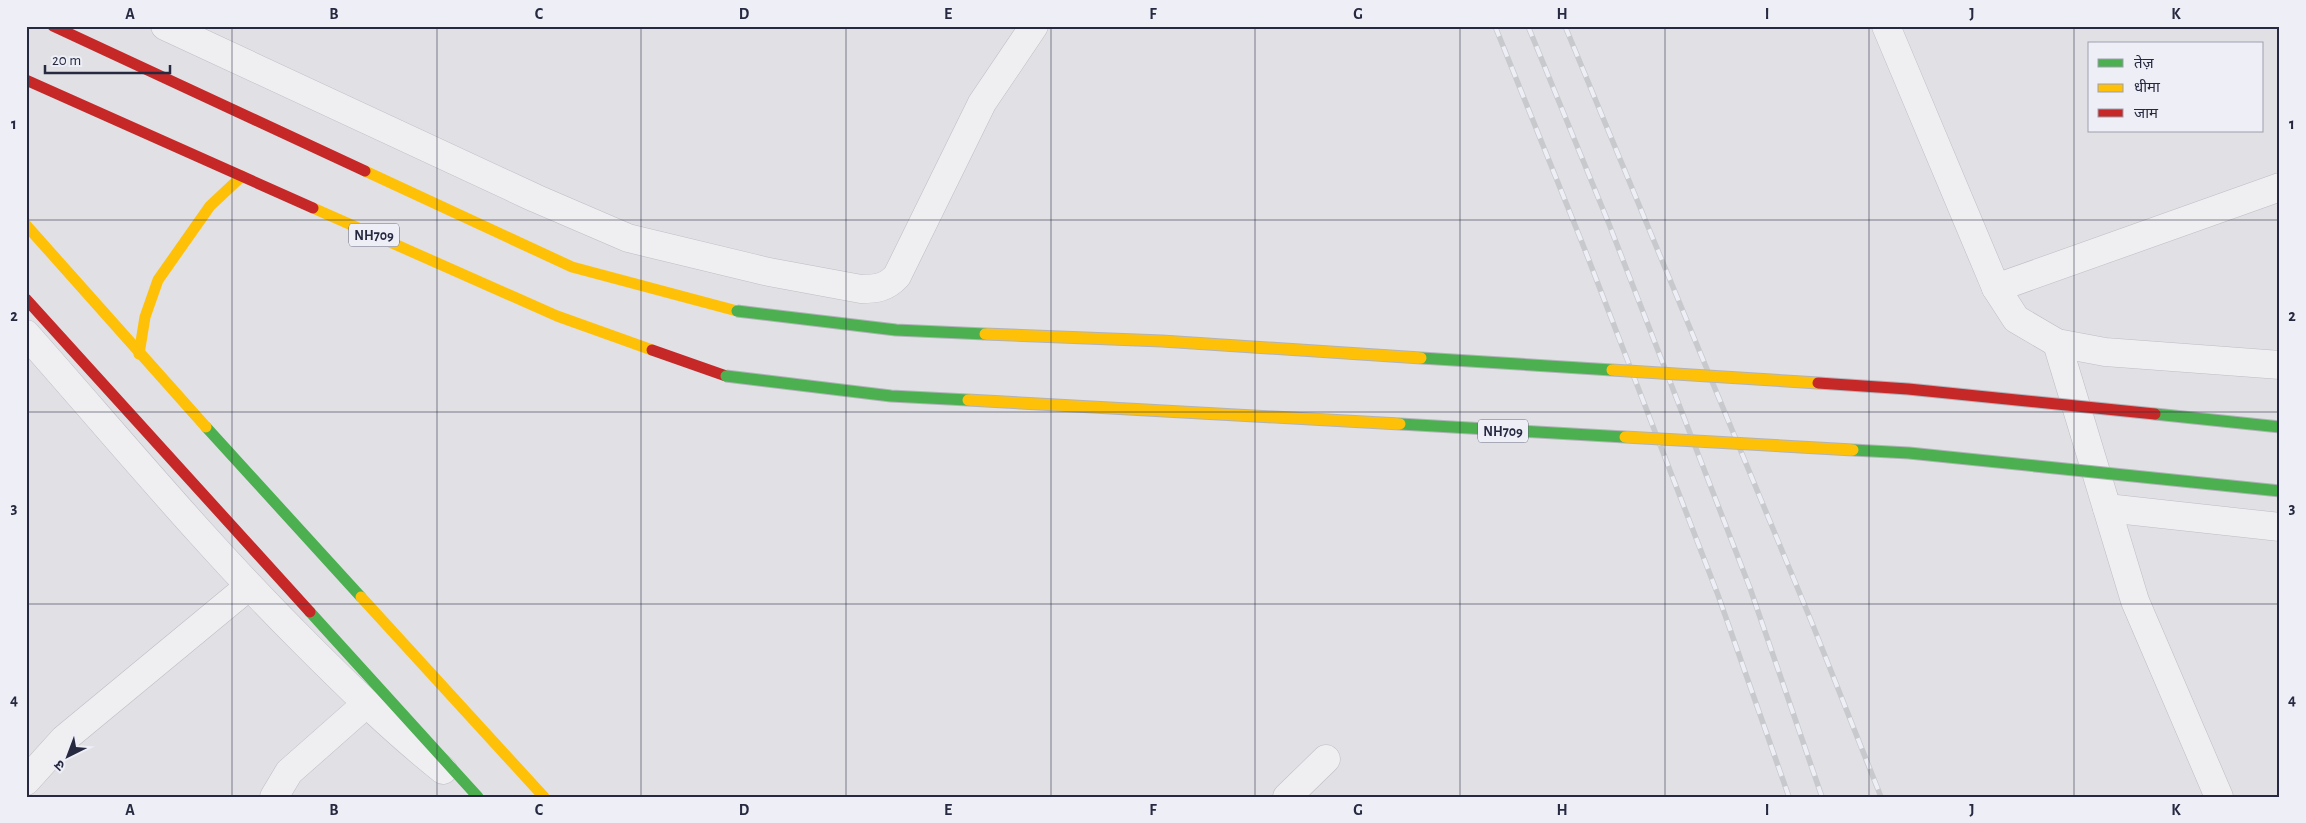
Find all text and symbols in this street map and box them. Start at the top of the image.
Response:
text: A [125,6,135,22]
text: B [329,6,339,22]
text: C [535,6,544,22]
text: D [739,6,750,22]
text: E [944,6,952,22]
text: F [1149,6,1157,22]
text: G [1353,6,1363,22]
text: H [1556,6,1568,22]
text: I [1765,6,1769,22]
text: J [1969,6,1975,22]
text: K [2171,6,2181,22]
scale bar [45,42,170,74]
legend [2088,42,2264,132]
text: 20 m [52,53,81,68]
text: तेज़ [2134,54,2155,71]
text: धीमा [2134,79,2161,95]
text: जाम [2134,106,2159,121]
text: 1 [11,116,17,132]
text: 1 [2289,116,2295,132]
road number: NH709 [349,224,399,246]
text: 2 [10,308,18,324]
text: 2 [2288,308,2296,324]
road number: NH709 [1478,420,1528,442]
text: 3 [11,500,18,516]
text: 3 [2289,500,2296,516]
text: 4 [10,692,18,708]
text: 4 [2288,692,2296,708]
north arrow [42,730,92,780]
text: उ [52,756,68,773]
text: A [125,802,135,818]
text: B [329,802,339,818]
text: C [535,802,544,818]
text: D [739,802,750,818]
text: E [944,802,952,818]
text: F [1149,802,1157,818]
text: G [1353,802,1363,818]
text: H [1556,802,1568,818]
text: I [1765,802,1769,818]
text: J [1969,802,1975,818]
text: K [2171,802,2181,818]

